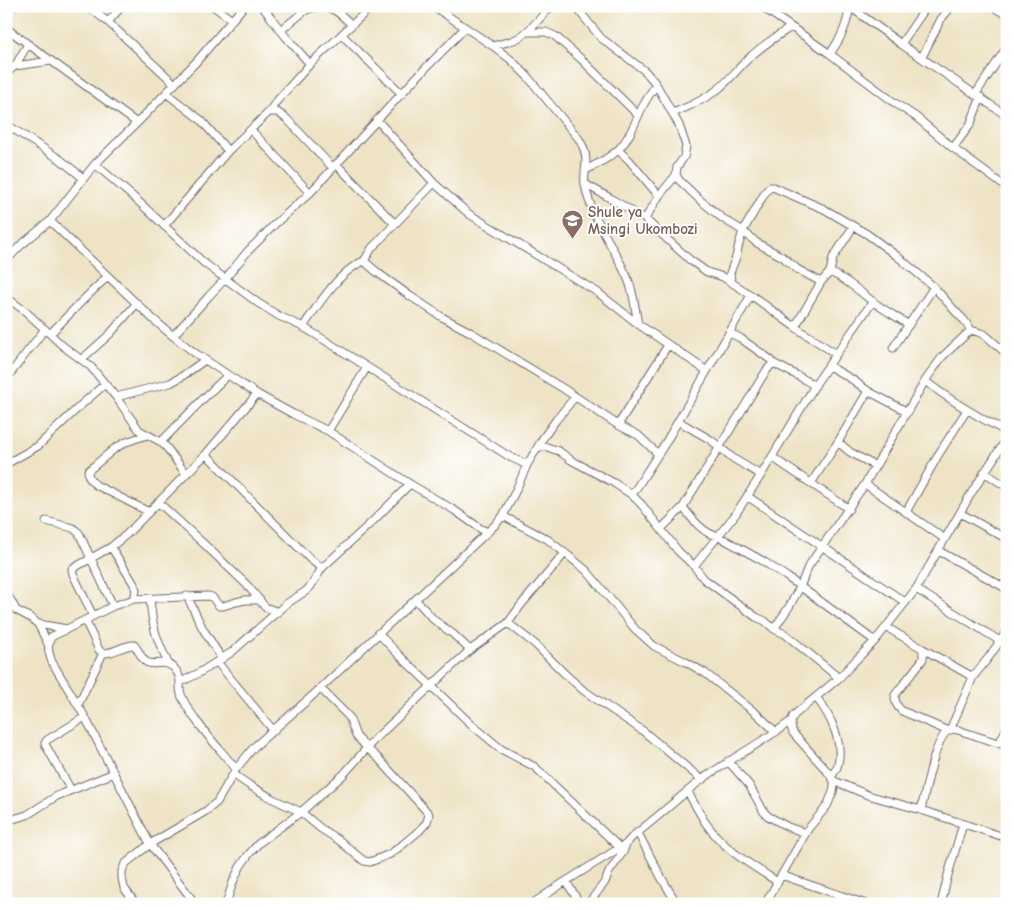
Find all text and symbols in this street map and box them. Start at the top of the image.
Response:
place label: Shule ya Msingi Ukombozi [588,203,698,238]
school or university icon: Shule ya Msingi Ukombozi [560,209,584,240]

